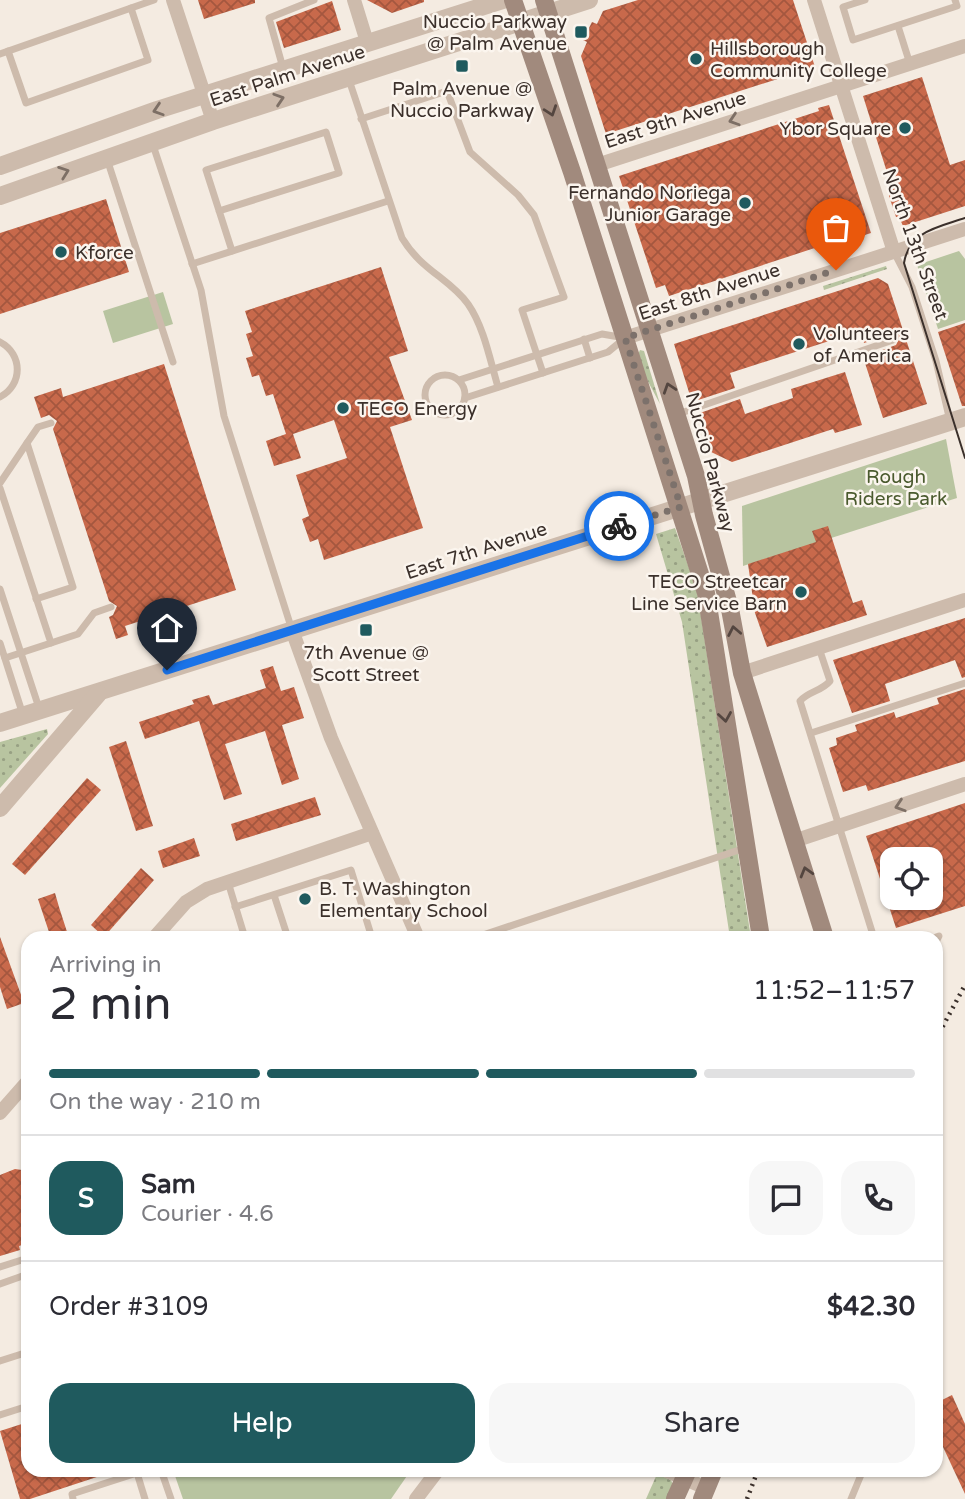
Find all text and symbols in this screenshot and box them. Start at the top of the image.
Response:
place label: Nuccio Parkway @ Palm Avenue [423,11,567,55]
marker: Nuccio Parkway @ Palm Avenue [573,24,589,40]
place label: Hillsborough Community College [710,38,887,82]
street label: East Palm Avenue [207,40,368,111]
marker: Hillsborough Community College [688,51,704,67]
marker: Palm Avenue @ Nuccio Parkway [454,58,470,74]
place label: Palm Avenue @ Nuccio Parkway [390,78,534,122]
street label: East 9th Avenue [602,87,749,153]
one-way arrow [273,93,285,108]
one-way arrow [152,102,164,116]
one-way arrow [543,104,557,116]
one-way arrow [728,112,740,127]
place label: Ybor Square [780,118,891,140]
marker: Ybor Square [897,120,913,136]
one-way arrow [57,166,69,180]
street label: North 13th Street [877,166,953,323]
place label: Fernando Noriega Junior Garage [568,182,731,226]
marker: Fernando Noriega Junior Garage [737,195,753,211]
pin [806,198,866,270]
icon: bag [817,209,855,247]
place label: Kforce [75,242,134,264]
marker: Kforce [53,244,69,260]
street label: East 8th Avenue [636,259,783,325]
place label: Volunteers of America [813,323,912,367]
marker: Volunteers of America [791,336,807,352]
one-way arrow [663,382,677,394]
street label: Nuccio Parkway [681,390,739,535]
place label: TECO Energy [357,398,477,420]
marker: TECO Energy [335,400,351,416]
park label: Rough Riders Park [845,466,947,510]
courier [584,491,654,561]
icon: bike [600,507,638,545]
street label: East 7th Avenue [403,518,550,584]
place label: TECO Streetcar Line Service Barn [631,571,788,615]
marker: TECO Streetcar Line Service Barn [793,584,809,600]
pin [137,598,197,670]
icon: home [148,609,186,647]
marker: 7th Avenue @ Scott Street [358,622,374,638]
one-way arrow [727,625,742,637]
place label: 7th Avenue @ Scott Street [303,642,429,686]
one-way arrow [718,711,733,723]
one-way arrow [895,798,907,812]
map controls [880,847,943,910]
button: locate [880,847,943,910]
one-way arrow [800,867,814,879]
place label: B. T. Washington Elementary School [319,878,488,922]
marker: B. T. Washington Elementary School [297,891,313,907]
text: Arriving in [49,951,162,979]
text: 11:52–11:57 [753,975,915,1006]
text: 2 min [49,977,172,1032]
text: On the way · 210 m [49,1088,261,1116]
button: chat [749,1161,823,1235]
button: phone [841,1161,915,1235]
text: Sam [141,1169,196,1200]
text: S [78,1183,94,1214]
text: Courier · 4.6 [141,1200,274,1228]
text: Order #3109 [49,1291,209,1322]
text: $42.30 [827,1291,915,1322]
button: Help [49,1383,475,1463]
button: Share [489,1383,915,1463]

